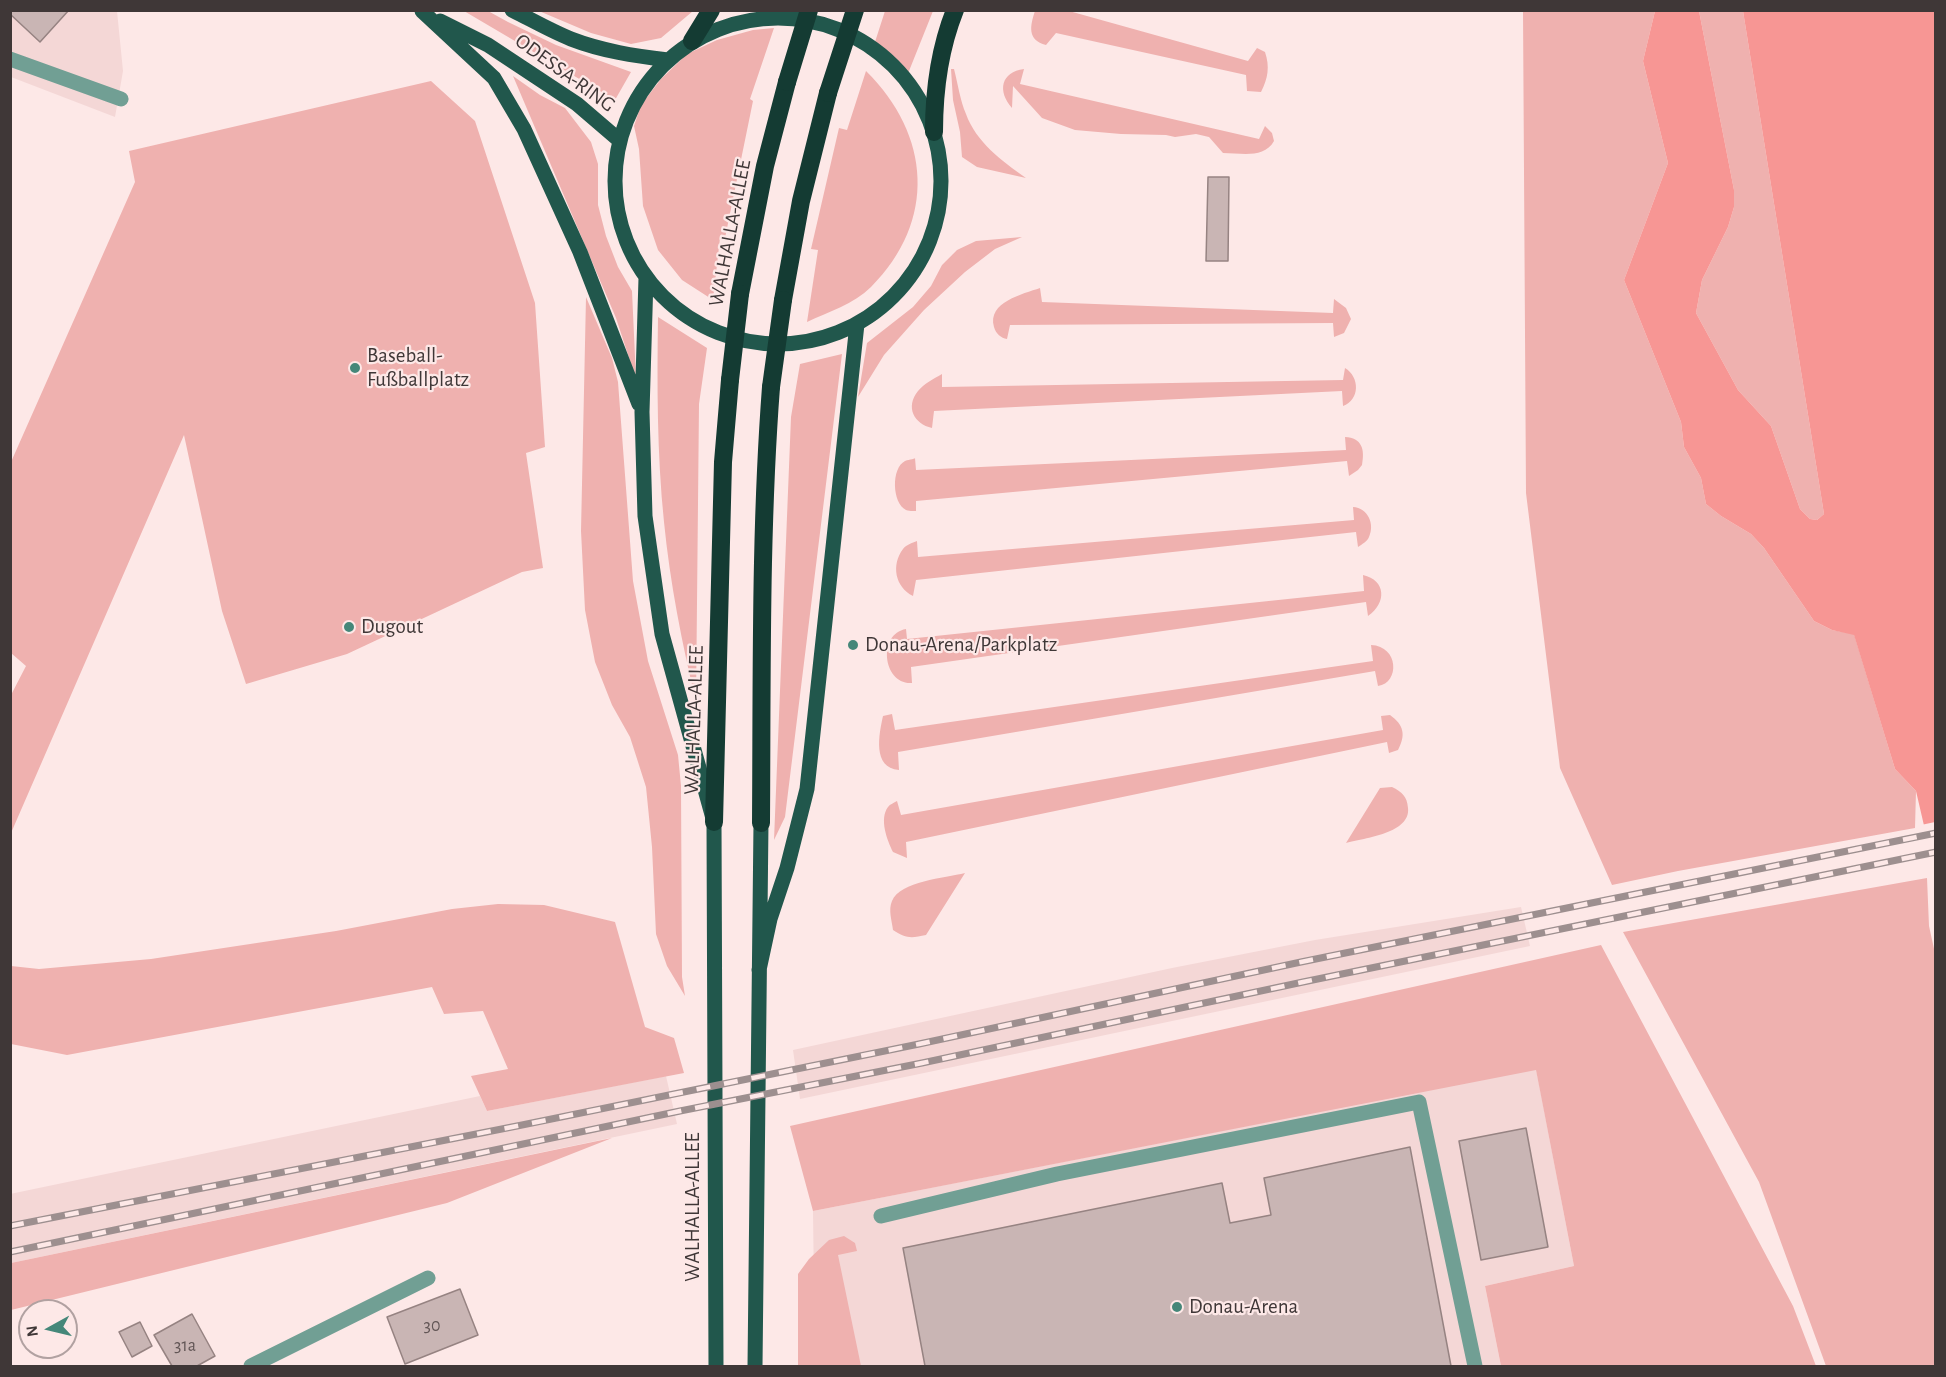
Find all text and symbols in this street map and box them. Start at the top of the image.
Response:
street label: ODESSA-RING [510,28,620,118]
street label: WALHALLA-ALLEE [703,157,757,309]
place label: Baseball- Fußballplatz [367,343,469,393]
marker: Baseball- Fußballplatz [348,361,362,375]
place label: Dugout [361,614,423,640]
marker: Dugout [342,620,356,634]
place label: Donau-Arena/Parkplatz [865,632,1057,658]
marker: Donau-Arena/Parkplatz [846,638,860,652]
street label: WALHALLA-ALLEE [679,645,709,795]
street label: WALHALLA-ALLEE [680,1132,706,1282]
place label: Donau-Arena [1189,1294,1298,1320]
north arrow [18,1299,78,1359]
marker: Donau-Arena [1170,1300,1184,1314]
house number: 30 [424,1315,440,1337]
text: N [23,1325,41,1338]
house number: 31a [174,1335,196,1357]

